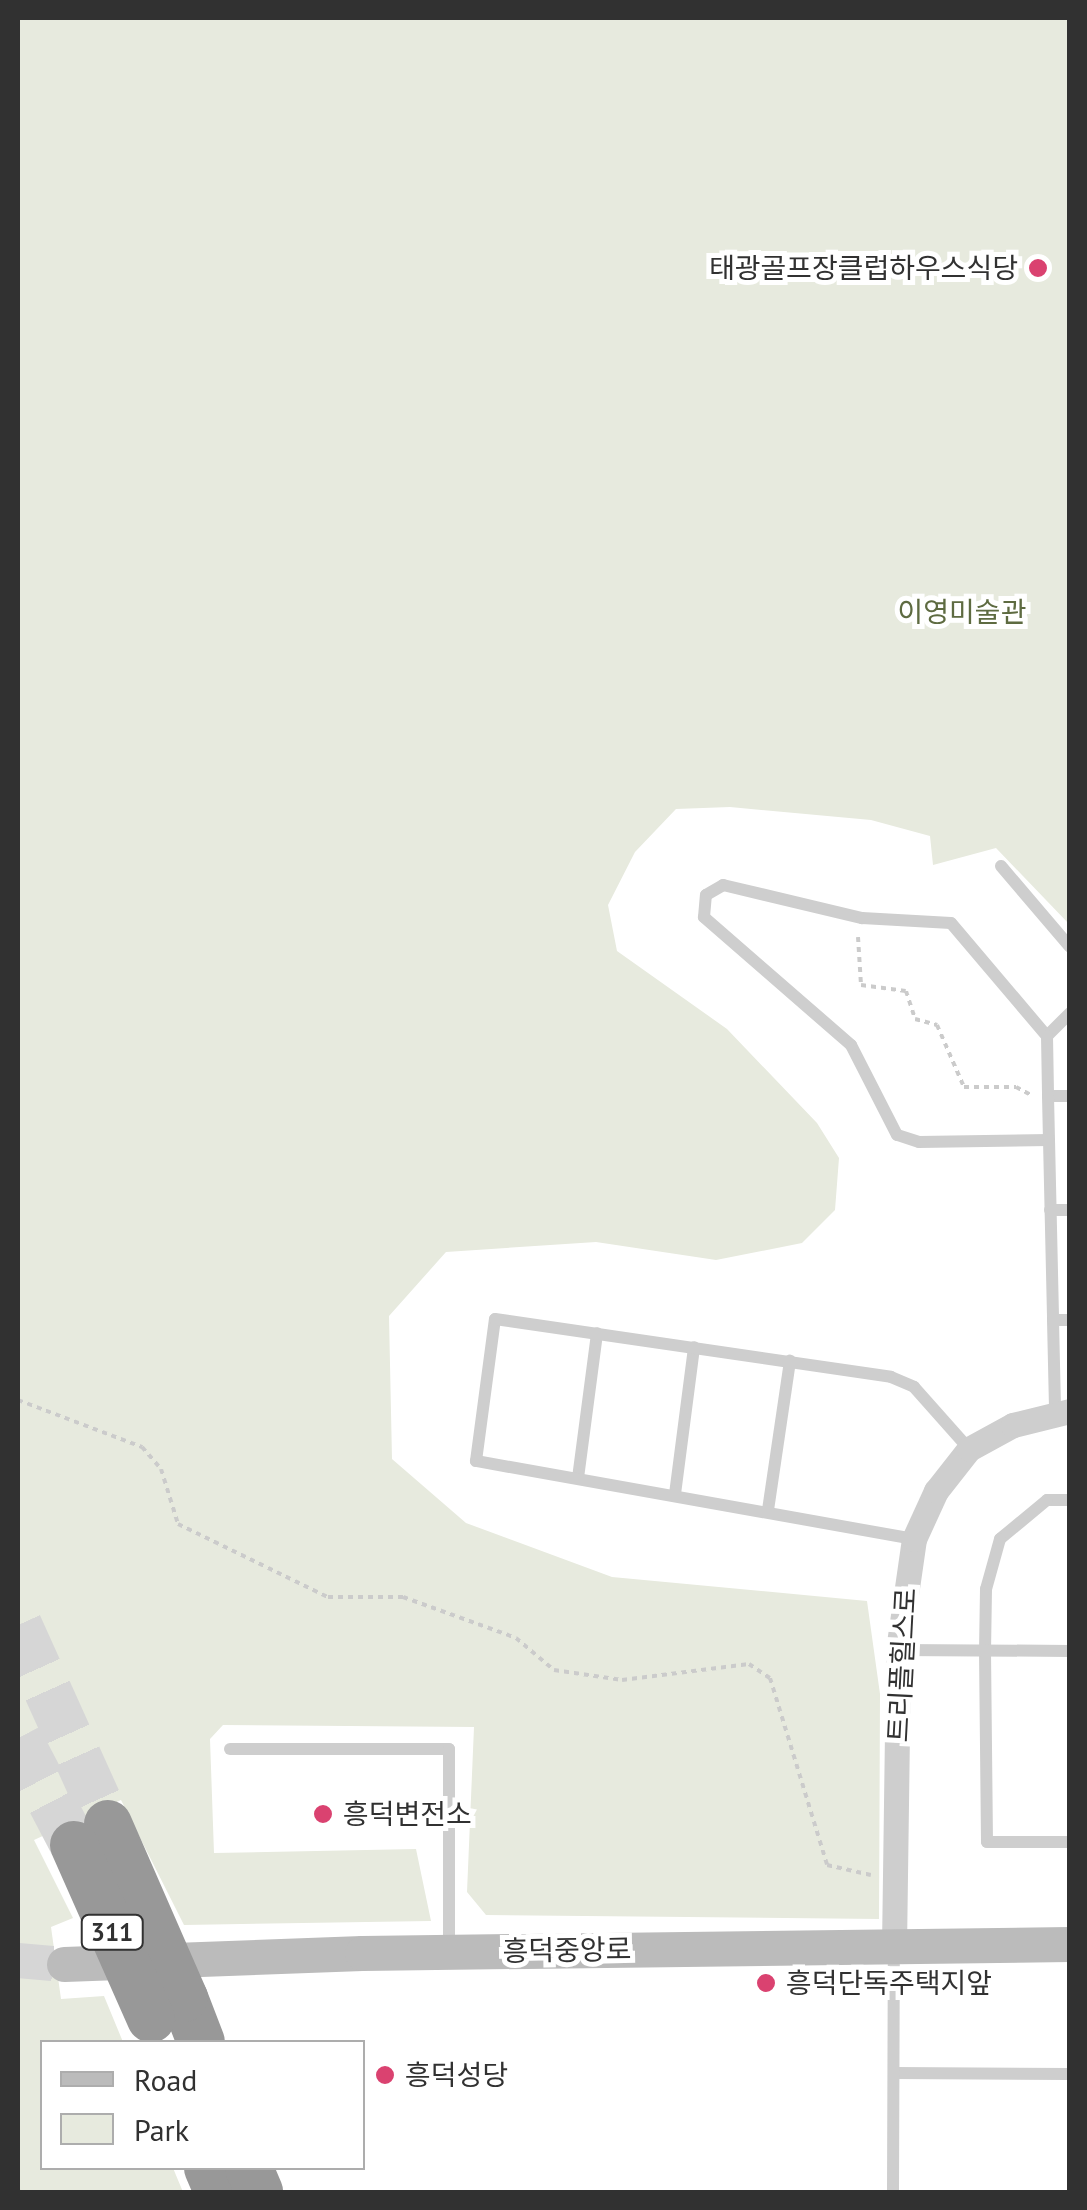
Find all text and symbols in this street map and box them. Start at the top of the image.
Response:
place label: 태광골프장클럽하우스식당 [709,251,1018,285]
marker: 태광골프장클럽하우스식당 [1027,257,1049,279]
park label: 이영미술관 [898,595,1026,629]
street label: 트리플힐스로 [881,1587,923,1743]
place label: 흥덕변전소 [343,1797,472,1831]
marker: 흥덕변전소 [312,1803,334,1825]
road number: 311 [80,1912,144,1952]
street label: 흥덕중앙로 [502,1932,632,1968]
place label: 흥덕단독주택지앞 [786,1966,992,2000]
marker: 흥덕단독주택지앞 [755,1972,777,1994]
legend [40,2040,365,2170]
place label: 흥덕성당 [405,2058,508,2092]
text: Road [134,2060,198,2099]
marker: 흥덕성당 [374,2064,396,2086]
text: Park [134,2110,189,2149]

